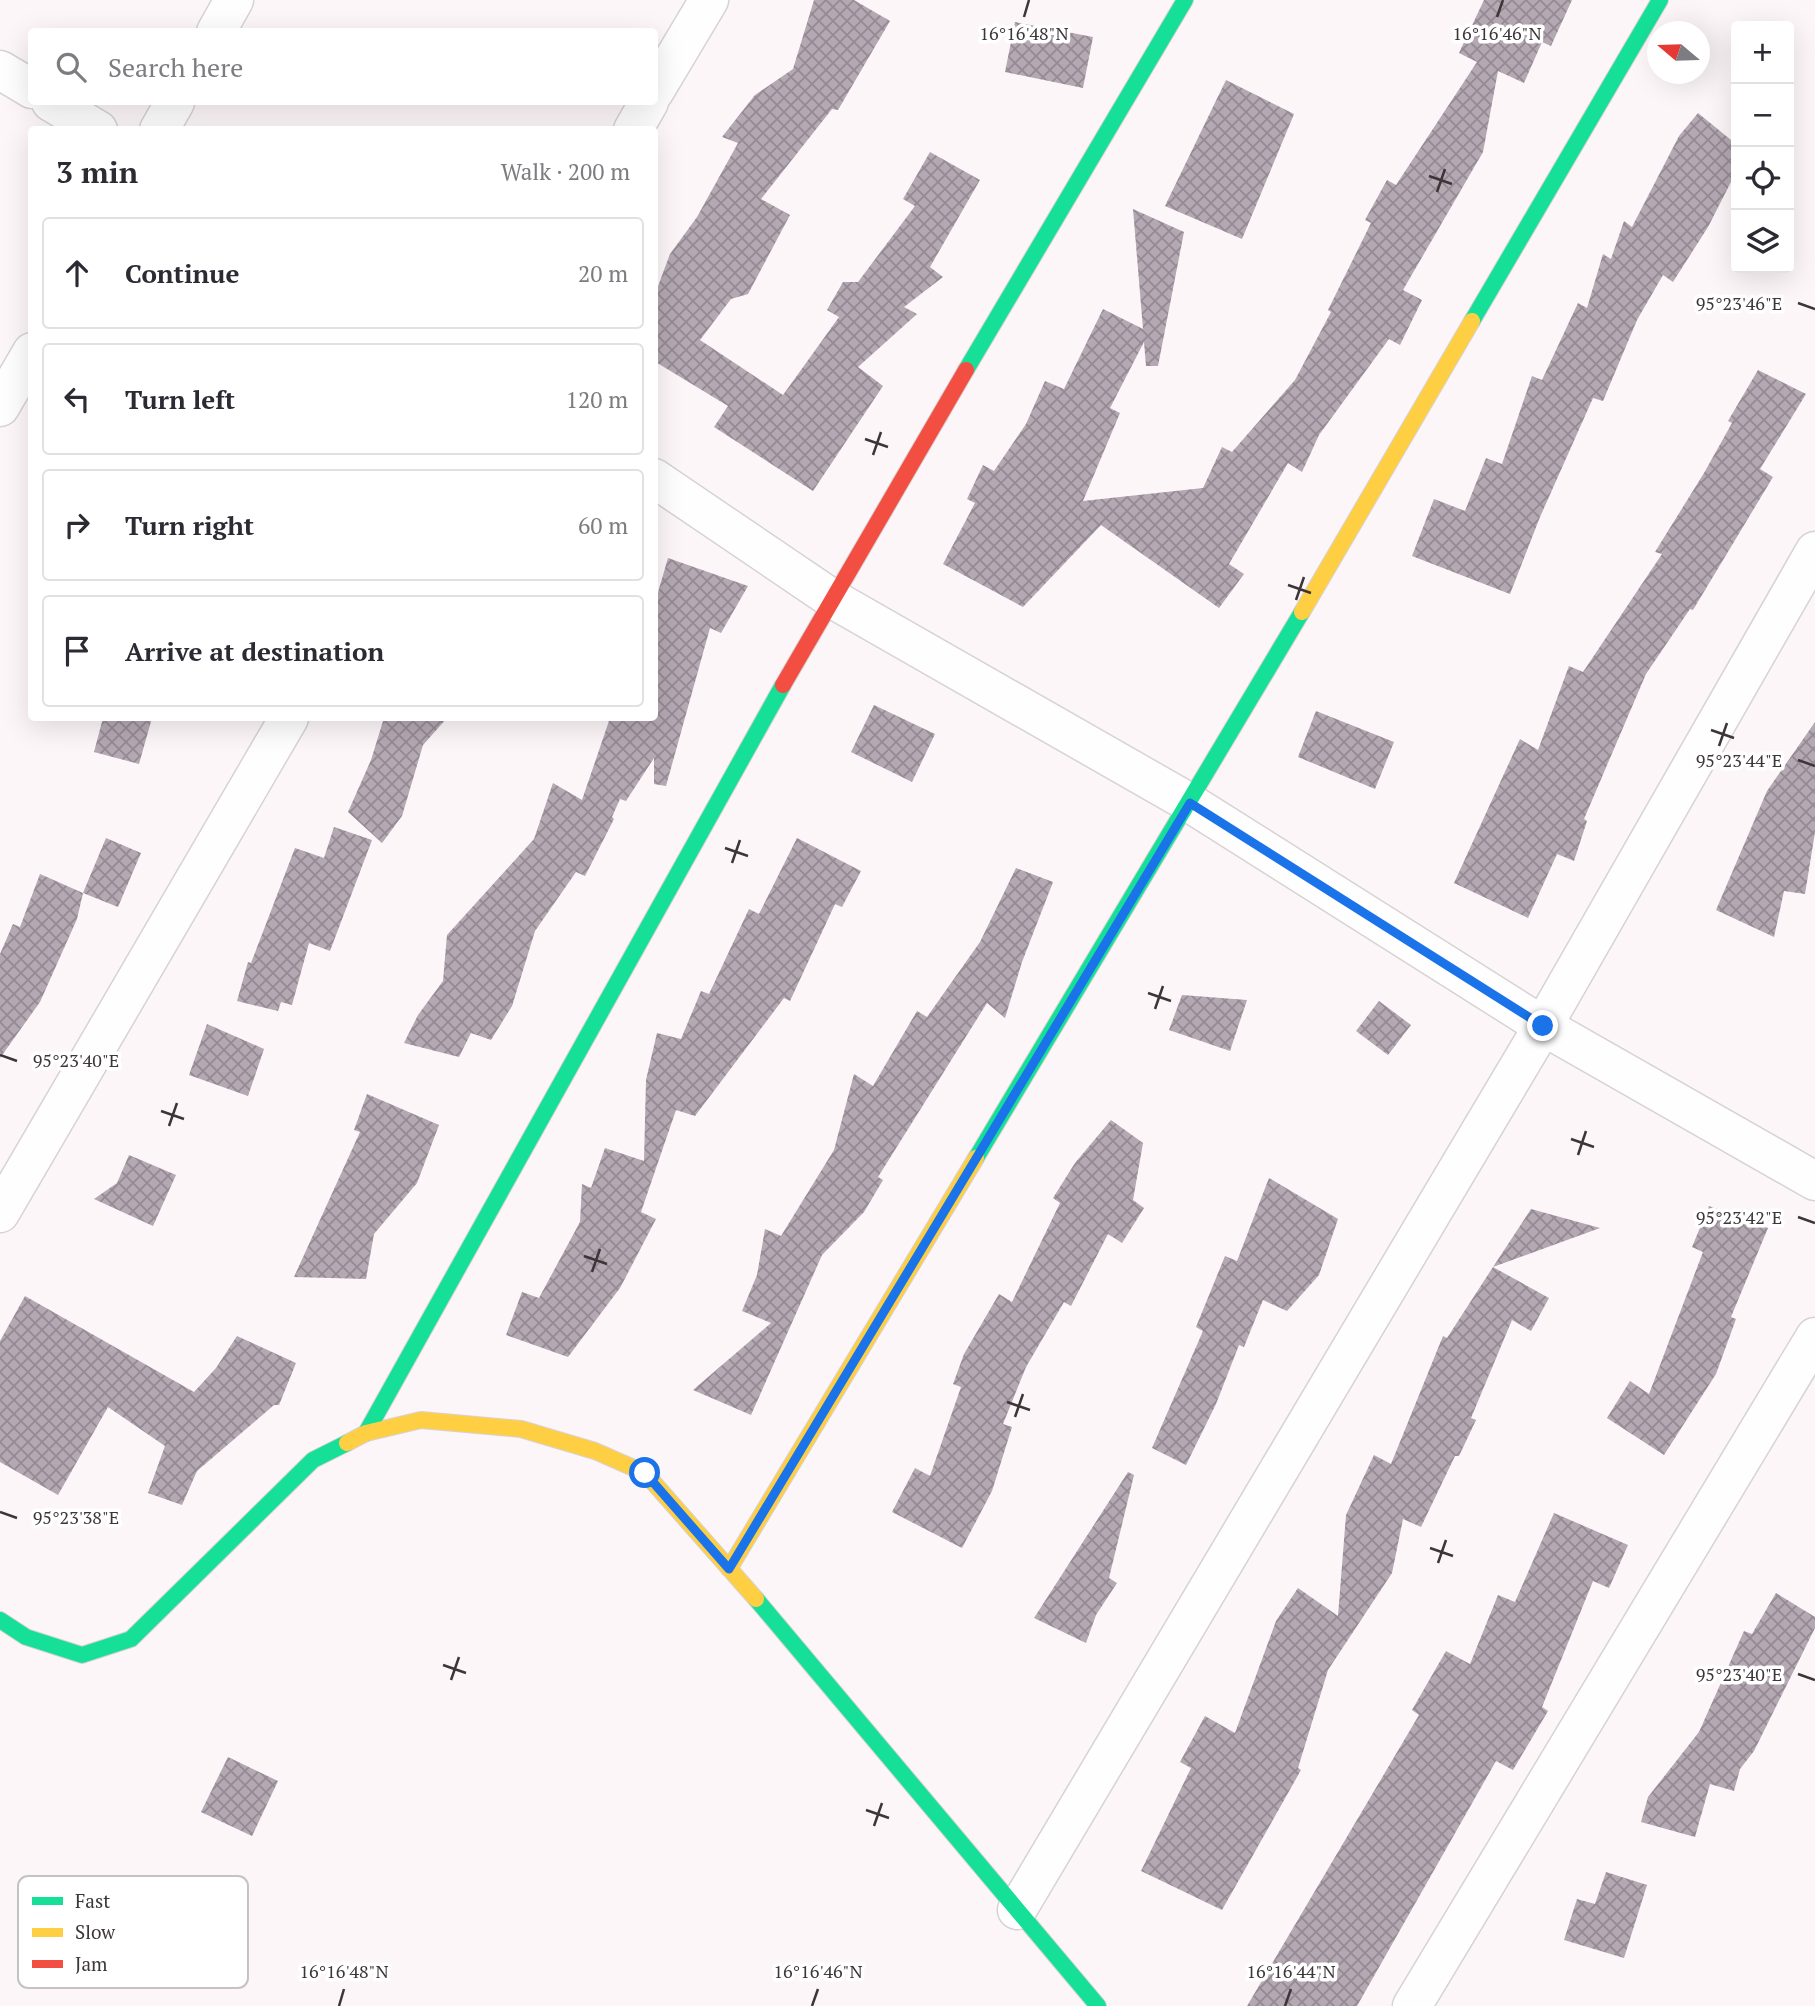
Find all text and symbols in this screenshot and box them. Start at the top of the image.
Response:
text: 16°16'48"N [979,21,1069,45]
text: 16°16'46"N [1452,21,1542,45]
north arrow [1647,21,1710,84]
map controls [1731,21,1794,273]
button: + [1731,21,1794,84]
search box [28,28,658,105]
icon: search [52,48,90,86]
text: Search here [108,50,243,84]
button: − [1731,84,1794,147]
button: locate [1731,147,1794,210]
text: 3 min [56,152,138,192]
text: Walk · 200 m [501,156,630,187]
button: layers [1731,210,1794,273]
icon: ahead [58,254,96,292]
text: Continue [125,256,239,290]
text: 20 m [578,258,628,289]
text: 95°23'46"E [1696,291,1782,315]
icon: left [58,380,96,418]
text: Turn left [125,382,235,416]
text: 120 m [566,384,628,415]
icon: right [58,506,96,544]
text: Turn right [125,508,254,542]
text: 60 m [578,510,628,541]
icon: arrive [58,632,96,670]
text: Arrive at destination [125,634,384,668]
text: 95°23'44"E [1696,748,1782,772]
route end [1527,1010,1558,1041]
text: 95°23'40"E [33,1048,119,1072]
text: 95°23'42"E [1696,1205,1782,1229]
route start [629,1457,660,1488]
text: 95°23'38"E [33,1505,119,1529]
text: 95°23'40"E [1696,1662,1782,1686]
legend [18,1876,248,1988]
text: Fast [75,1888,110,1913]
text: Slow [75,1919,116,1944]
text: Jam [75,1951,108,1976]
text: 16°16'48"N [299,1959,389,1983]
text: 16°16'46"N [773,1959,863,1983]
text: 16°16'44"N [1246,1959,1336,1983]

